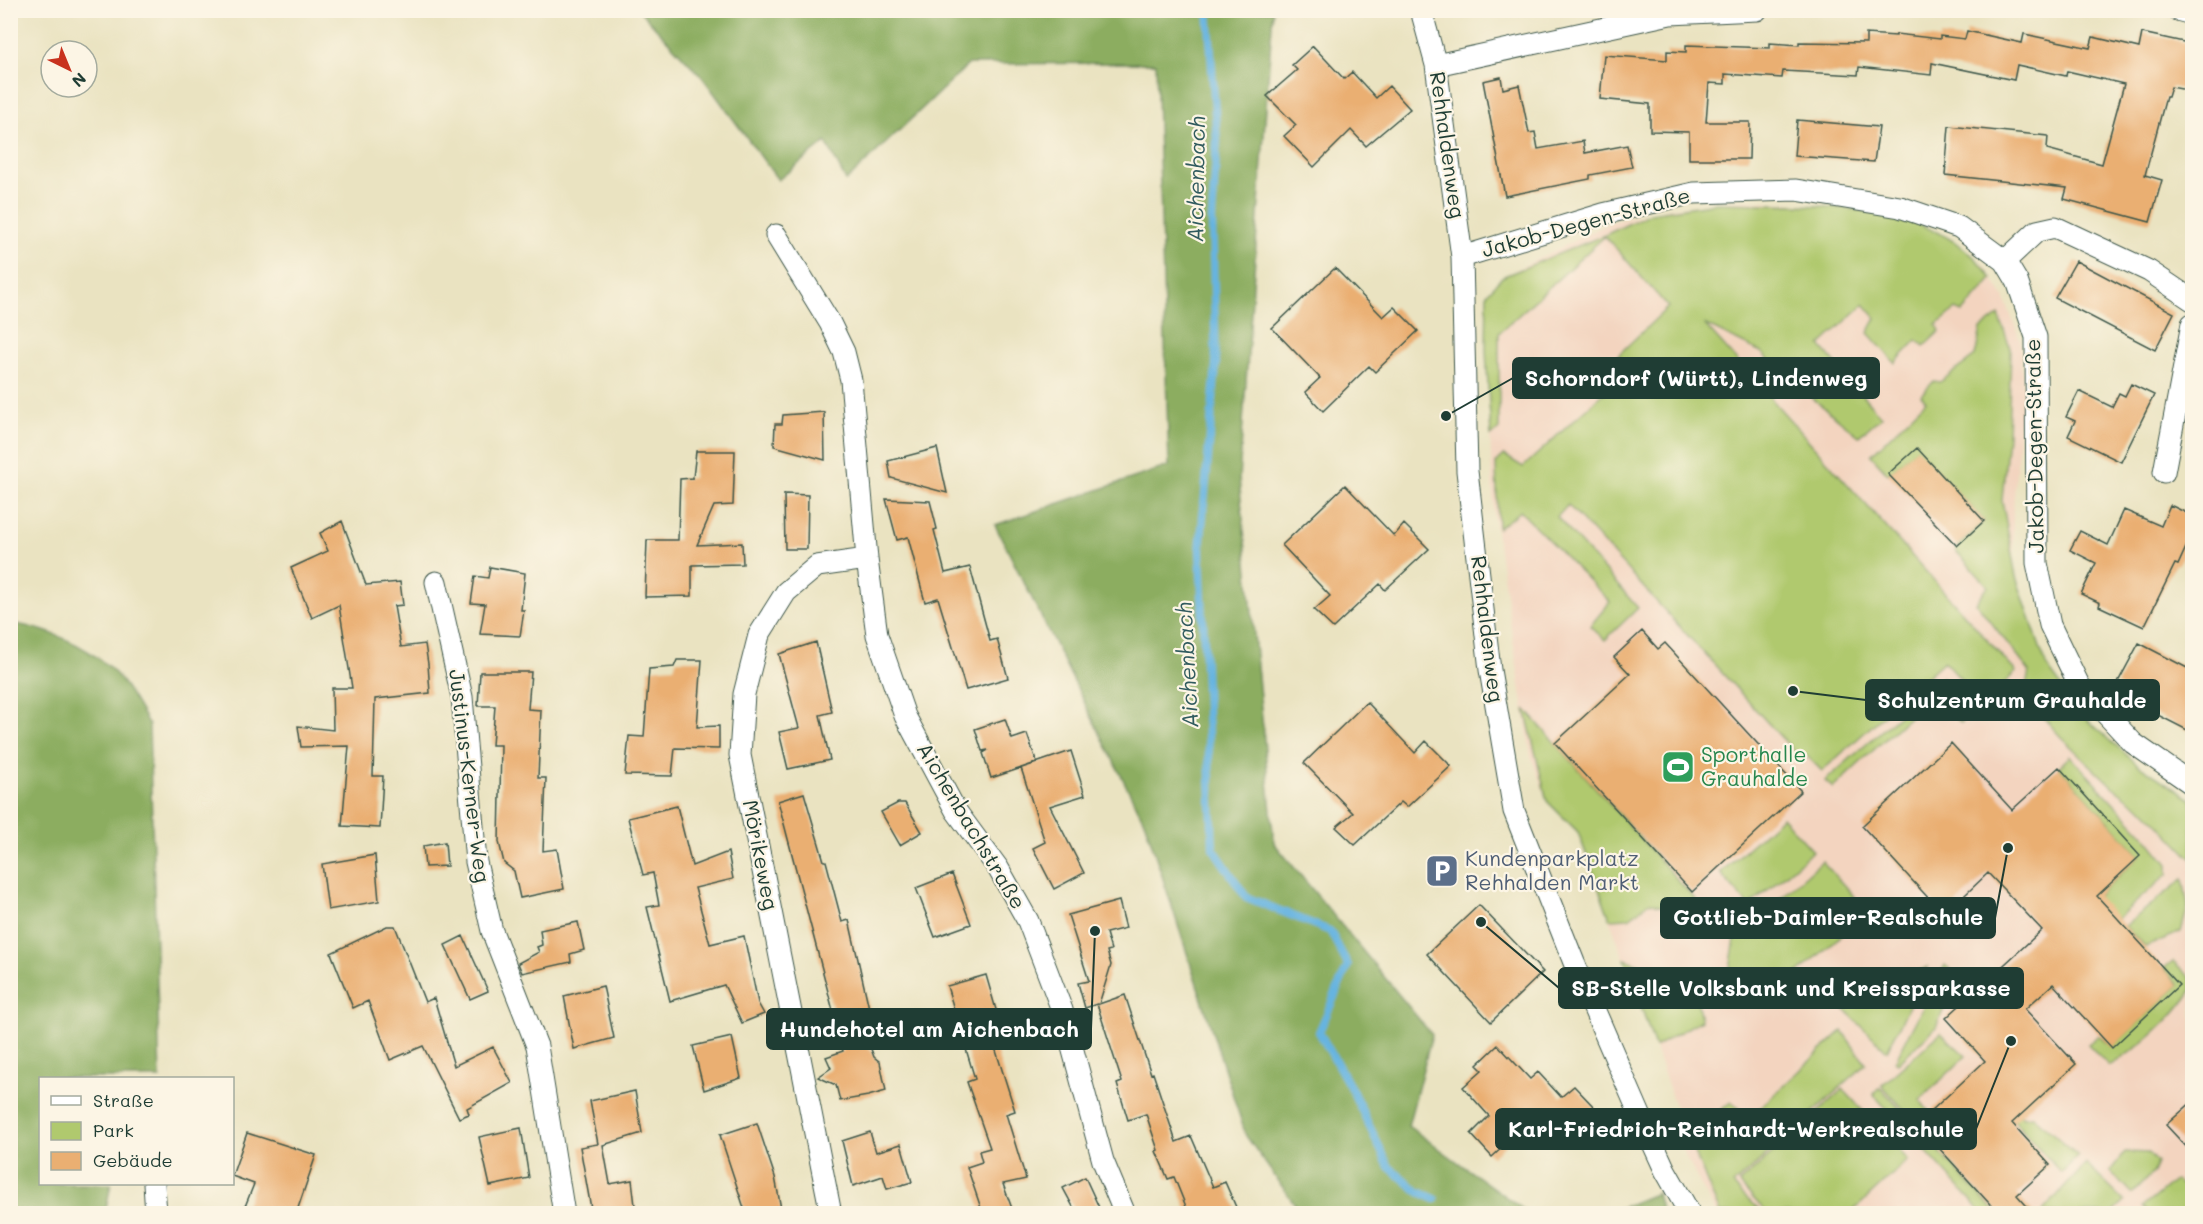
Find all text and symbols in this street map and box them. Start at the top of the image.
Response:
north arrow [39,39,99,99]
text: N [68,69,91,92]
street label: Rehhaldenweg [1425,70,1472,220]
water label: Aichenbach [1180,116,1211,242]
street label: Jakob-Degen-Straße [1478,181,1693,262]
street label: Jakob-Degen-Straße [2018,339,2049,554]
callout: Schorndorf (Württ), Lindenweg [1513,358,1879,398]
text: Schorndorf (Württ), Lindenweg [1525,363,1867,392]
street label: Rehhaldenweg [1466,554,1511,704]
water label: Aichenbach [1169,601,1204,729]
street label: Justinus-Kerner-Weg [444,667,497,884]
callout: Schulzentrum Grauhalde [1866,680,2159,720]
text: Schulzentrum Grauhalde [1877,685,2147,714]
street label: Aichenbachstraße [912,737,1033,914]
place label: Sporthalle Grauhalde [1701,740,1808,791]
sports icon: Sporthalle Grauhalde [1660,749,1696,785]
street label: Mörikeweg [738,797,785,912]
place label: Kundenparkplatz Rehhalden Markt [1465,844,1639,895]
parking icon: Kundenparkplatz Rehhalden Markt [1424,853,1460,889]
callout: Gottlieb-Daimler-Realschule [1661,898,1995,938]
text: Gottlieb-Daimler-Realschule [1673,902,1983,931]
callout: SB-Stelle Volksbank und Kreissparkasse [1559,968,2023,1008]
text: SB-Stelle Volksbank und Kreissparkasse [1571,973,2011,1002]
callout: Hundehotel am Aichenbach [767,1009,1091,1049]
text: Hundehotel am Aichenbach [779,1014,1079,1043]
legend [39,1077,234,1185]
text: Straße [93,1088,154,1112]
callout: Karl-Friedrich-Reinhardt-Werkrealschule [1496,1109,1976,1149]
text: Karl-Friedrich-Reinhardt-Werkrealschule [1508,1114,1964,1143]
text: Park [93,1118,134,1142]
text: Gebäude [93,1148,173,1172]

